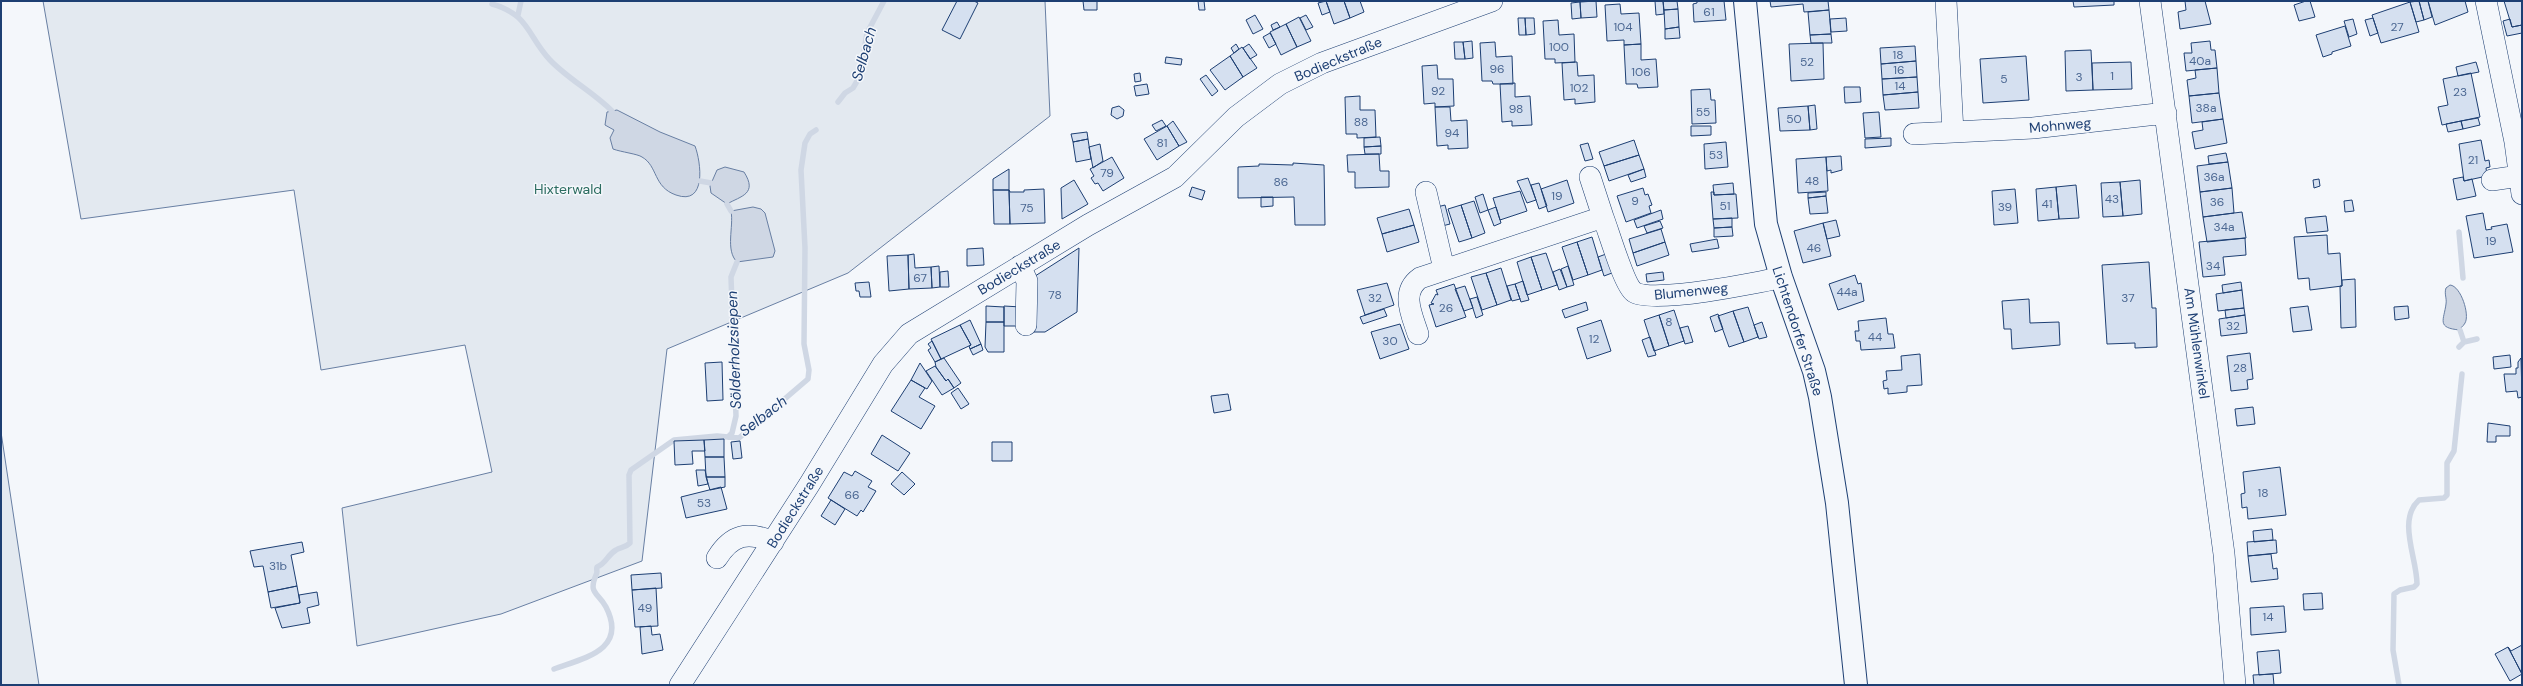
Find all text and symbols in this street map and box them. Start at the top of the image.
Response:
house number: 61 [1703,4,1715,20]
house number: 104 [1613,19,1633,35]
house number: 27 [2390,19,2404,35]
water label: Selbach [847,24,881,83]
street label: Bodieckstraße [1291,32,1385,86]
house number: 100 [1549,39,1569,55]
house number: 18 [1892,47,1904,63]
house number: 40a [2189,53,2211,69]
house number: 52 [1800,54,1814,70]
house number: 96 [1489,61,1505,77]
house number: 16 [1893,62,1905,78]
house number: 106 [1631,64,1651,80]
house number: 1 [2110,68,2114,84]
house number: 3 [2075,69,2083,85]
house number: 5 [2000,71,2008,87]
house number: 14 [1894,78,1906,94]
house number: 102 [1570,80,1588,96]
house number: 92 [1431,83,1445,99]
house number: 23 [2453,84,2467,100]
house number: 38a [2196,100,2216,116]
house number: 98 [1509,101,1523,117]
house number: 55 [1696,104,1710,120]
house number: 50 [1786,111,1802,127]
street label: Mohnweg [2028,113,2092,137]
house number: 88 [1354,114,1368,130]
house number: 94 [1445,125,1459,141]
house number: 81 [1157,135,1167,151]
house number: 53 [1709,147,1723,163]
house number: 21 [2468,152,2478,168]
house number: 79 [1100,165,1114,181]
house number: 36a [2203,169,2225,185]
house number: 48 [1805,173,1819,189]
house number: 86 [1274,174,1288,190]
park label: Hixterwald [534,180,602,198]
house number: 19 [1551,188,1563,204]
house number: 43 [2105,191,2119,207]
house number: 9 [1631,193,1639,209]
house number: 36 [2210,194,2224,210]
house number: 41 [2041,196,2053,212]
house number: 51 [1719,198,1731,214]
house number: 39 [1998,199,2012,215]
house number: 75 [1020,200,1034,216]
house number: 34a [2214,219,2234,235]
house number: 19 [2485,233,2497,249]
street label: Bodieckstraße [974,235,1064,299]
house number: 46 [1807,240,1821,256]
house number: 34 [2206,258,2220,274]
street label: Lichtendorfer Straße [1769,264,1827,398]
house number: 67 [913,270,927,286]
street label: Blumenweg [1653,278,1729,304]
house number: 44a [1836,284,1858,300]
street label: Am Mühlenwinkel [2180,286,2214,400]
house number: 78 [1048,287,1062,303]
water label: Sölderholzsiepen [722,290,746,410]
house number: 32 [1368,290,1382,306]
house number: 37 [2121,290,2135,306]
house number: 26 [1439,300,1453,316]
house number: 8 [1665,314,1673,330]
house number: 32 [2226,318,2240,334]
house number: 44 [1868,329,1882,345]
house number: 12 [1589,331,1599,347]
house number: 30 [1382,333,1398,349]
house number: 28 [2233,360,2247,376]
water label: Selbach [735,391,791,441]
street label: Bodieckstraße [763,463,827,551]
house number: 18 [2257,485,2269,501]
house number: 66 [844,487,860,503]
house number: 53 [697,495,711,511]
house number: 31b [269,558,287,574]
house number: 49 [638,600,652,616]
house number: 14 [2262,609,2274,625]

